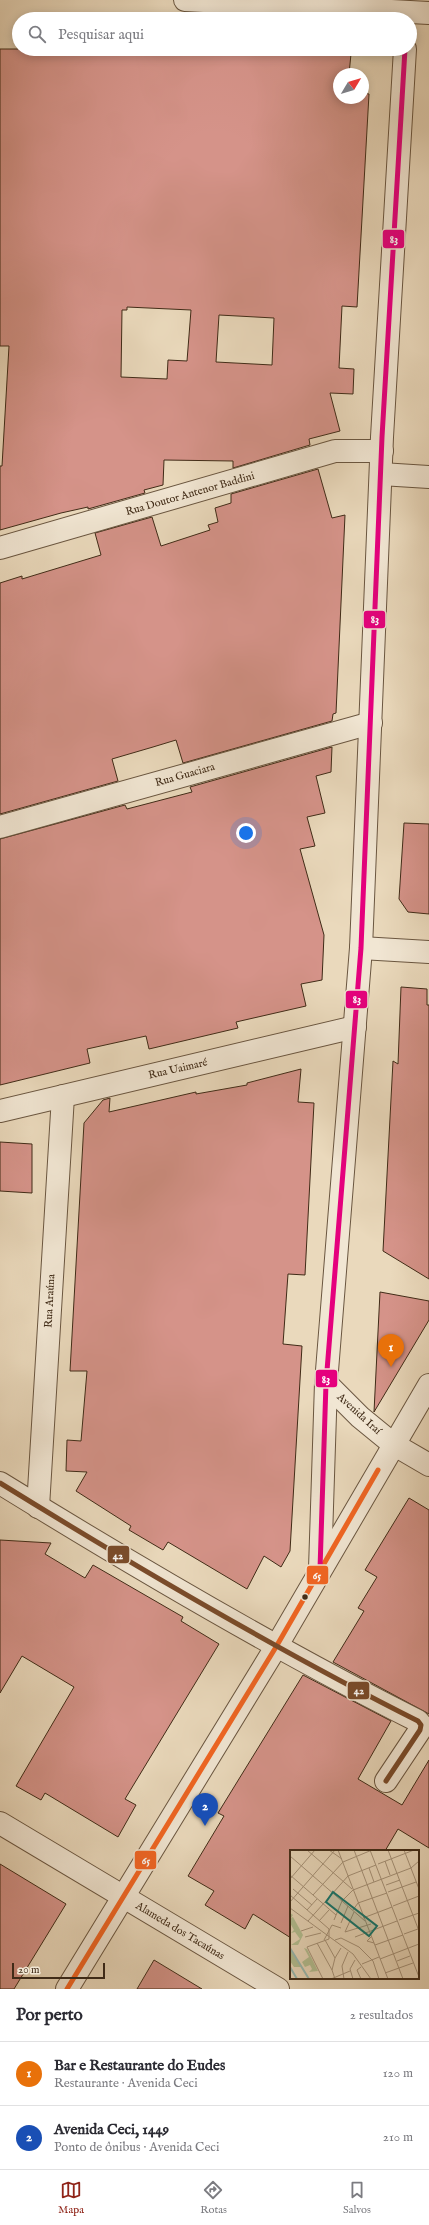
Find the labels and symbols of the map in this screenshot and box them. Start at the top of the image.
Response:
north arrow [333,68,369,104]
line badge: 83 [382,229,405,249]
text: 83 [390,233,398,247]
street label: Rua Doutor Antenor Baddini [124,469,256,519]
line badge: 83 [363,610,386,629]
text: 83 [371,613,379,627]
street label: Rua Guaciara [153,760,217,790]
your location [236,823,256,843]
line badge: 83 [345,990,368,1009]
text: 83 [353,993,361,1007]
street label: Rua Uaimaré [147,1055,209,1083]
street label: Rua Araúna [42,1274,58,1328]
pin: 1 [378,1334,404,1367]
line badge: 83 [315,1369,338,1388]
text: 83 [322,1373,330,1387]
street label: Avenida Iraí [333,1390,385,1438]
line badge: 42 [107,1545,130,1564]
text: 42 [112,1549,124,1563]
line badge: 65 [306,1565,329,1585]
text: 65 [313,1569,321,1583]
unlabelled marker [300,1592,310,1602]
line badge: 42 [347,1681,370,1700]
text: 42 [353,1684,365,1698]
pin: 2 [192,1793,218,1826]
line badge: 65 [134,1850,157,1870]
inset map [290,1850,419,1979]
text: 65 [142,1854,150,1868]
street label: Alameda dos Tacaúnas [132,1898,227,1963]
scale bar [12,1961,105,1980]

